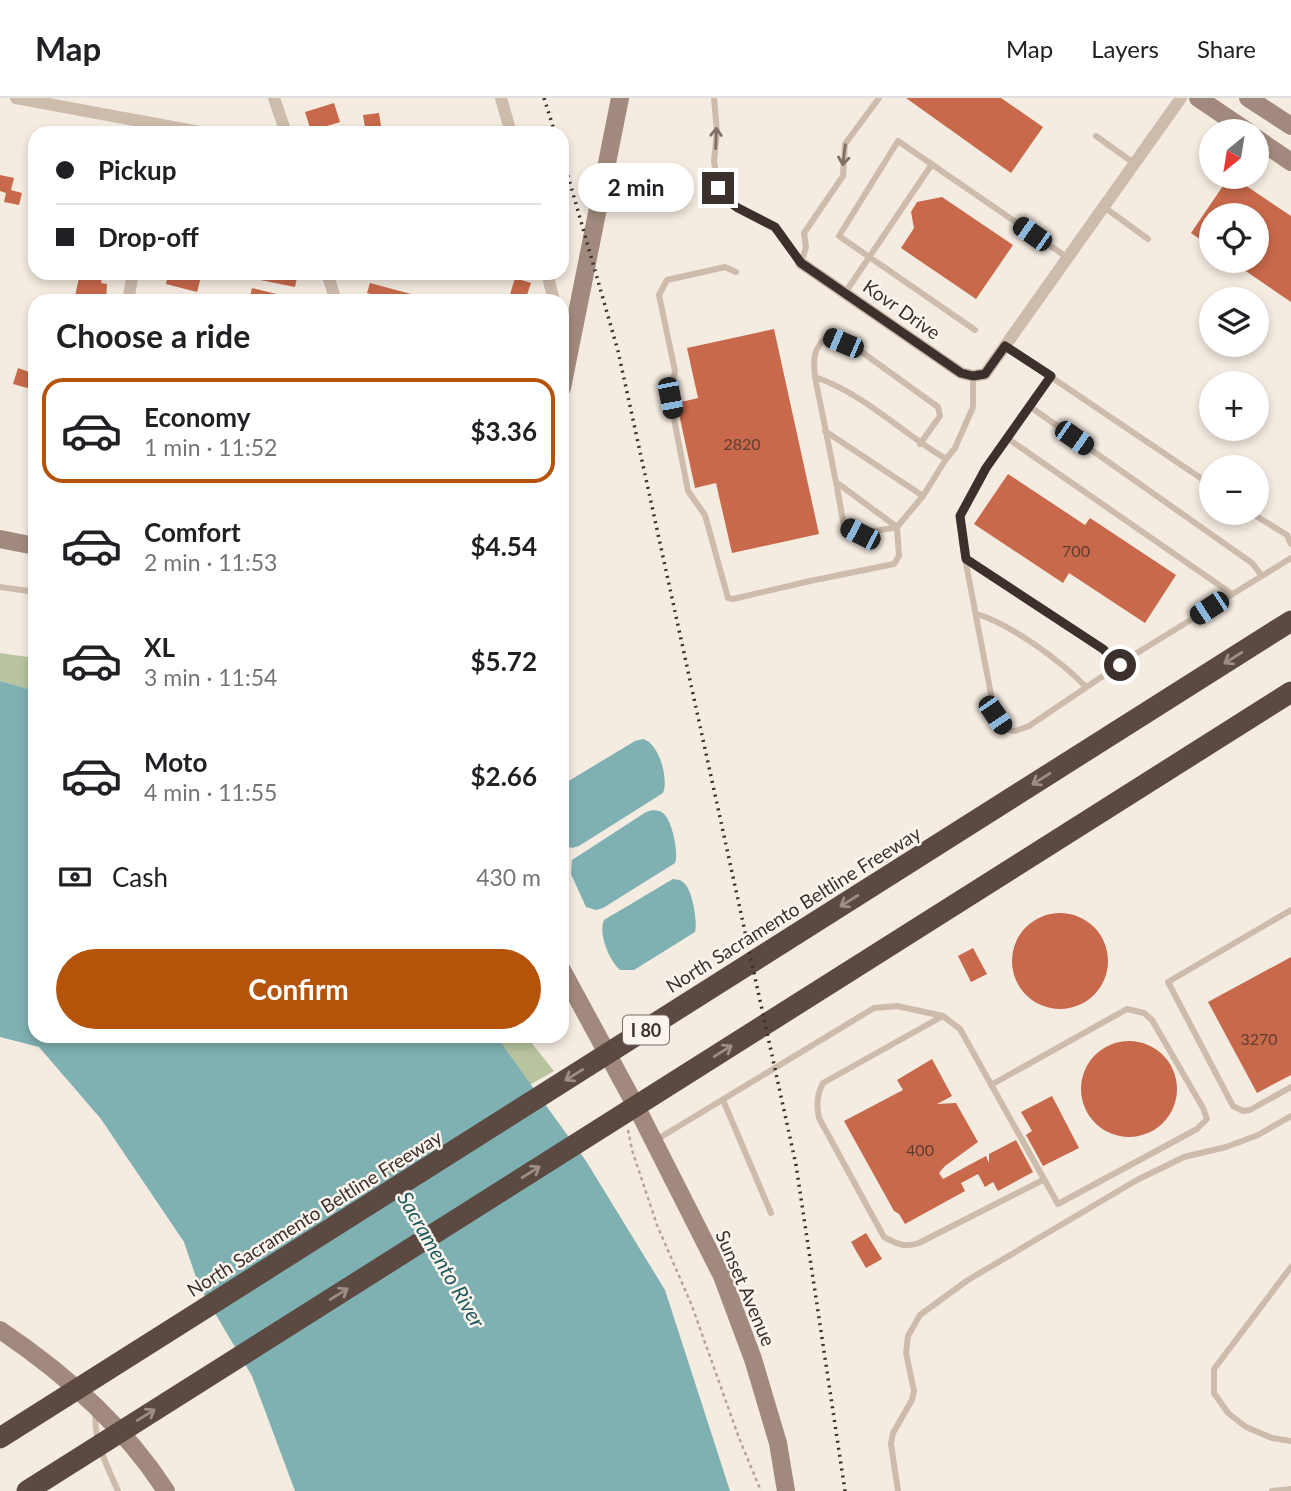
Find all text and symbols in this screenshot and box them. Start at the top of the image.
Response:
text: Map [35,28,101,68]
text: Map [1006,34,1053,63]
text: Layers [1091,34,1159,63]
text: Share [1197,34,1256,63]
north arrow [1199,119,1269,189]
map controls [1199,119,1269,525]
one-way arrow [709,127,722,150]
one-way arrow [838,143,851,166]
text: Pickup [98,154,177,186]
callout: 2 min [578,164,694,212]
route end [702,172,734,204]
text: 2 min [607,173,665,201]
button: locate [1199,203,1269,273]
car [1009,213,1056,255]
text: Drop-off [98,221,199,253]
street label: Kovr Drive [859,274,945,344]
button: layers [1199,287,1269,357]
text: Choose a ride [56,316,250,355]
car [820,325,867,361]
button: + [1199,371,1269,441]
car [656,375,685,421]
icon: car [60,399,123,462]
text: Economy [144,401,250,433]
text: $3.36 [471,415,537,447]
car [1051,417,1098,459]
text: 1 min · 11:52 [144,433,277,461]
house number: 2820 [723,434,761,453]
button: − [1199,455,1269,525]
icon: car [60,514,123,577]
car [837,515,884,553]
text: Comfort [144,516,241,548]
text: $4.54 [471,530,537,562]
house number: 700 [1062,541,1090,560]
text: 2 min · 11:53 [144,548,277,576]
car [1186,588,1233,628]
icon: car [60,629,123,692]
text: XL [144,631,175,663]
text: $5.72 [471,645,537,677]
route start [1104,649,1136,681]
one-way arrow [1224,651,1244,665]
text: 3 min · 11:54 [144,663,277,691]
car [975,692,1016,738]
icon: car [60,744,123,807]
text: Moto [144,746,207,778]
text: $2.66 [471,760,537,792]
one-way arrow [1032,772,1051,787]
text: 4 min · 11:55 [144,778,277,806]
street label: North Sacramento Beltline Freeway [661,821,925,997]
icon: cash [56,858,94,896]
text: Cash [112,861,168,893]
text: 430 m [476,863,541,891]
one-way arrow [840,893,859,908]
button: Confirm [56,949,541,1029]
road number: I 80 [623,1015,669,1044]
house number: 3270 [1240,1029,1278,1048]
one-way arrow [713,1043,733,1057]
one-way arrow [564,1068,584,1082]
street label: North Sacramento Beltline Freeway [182,1125,446,1301]
house number: 400 [906,1140,934,1159]
one-way arrow [521,1165,540,1180]
water label: Sacramento River [393,1187,491,1332]
street label: Sunset Avenue [711,1227,781,1349]
one-way arrow [328,1286,348,1300]
one-way arrow [136,1408,156,1422]

